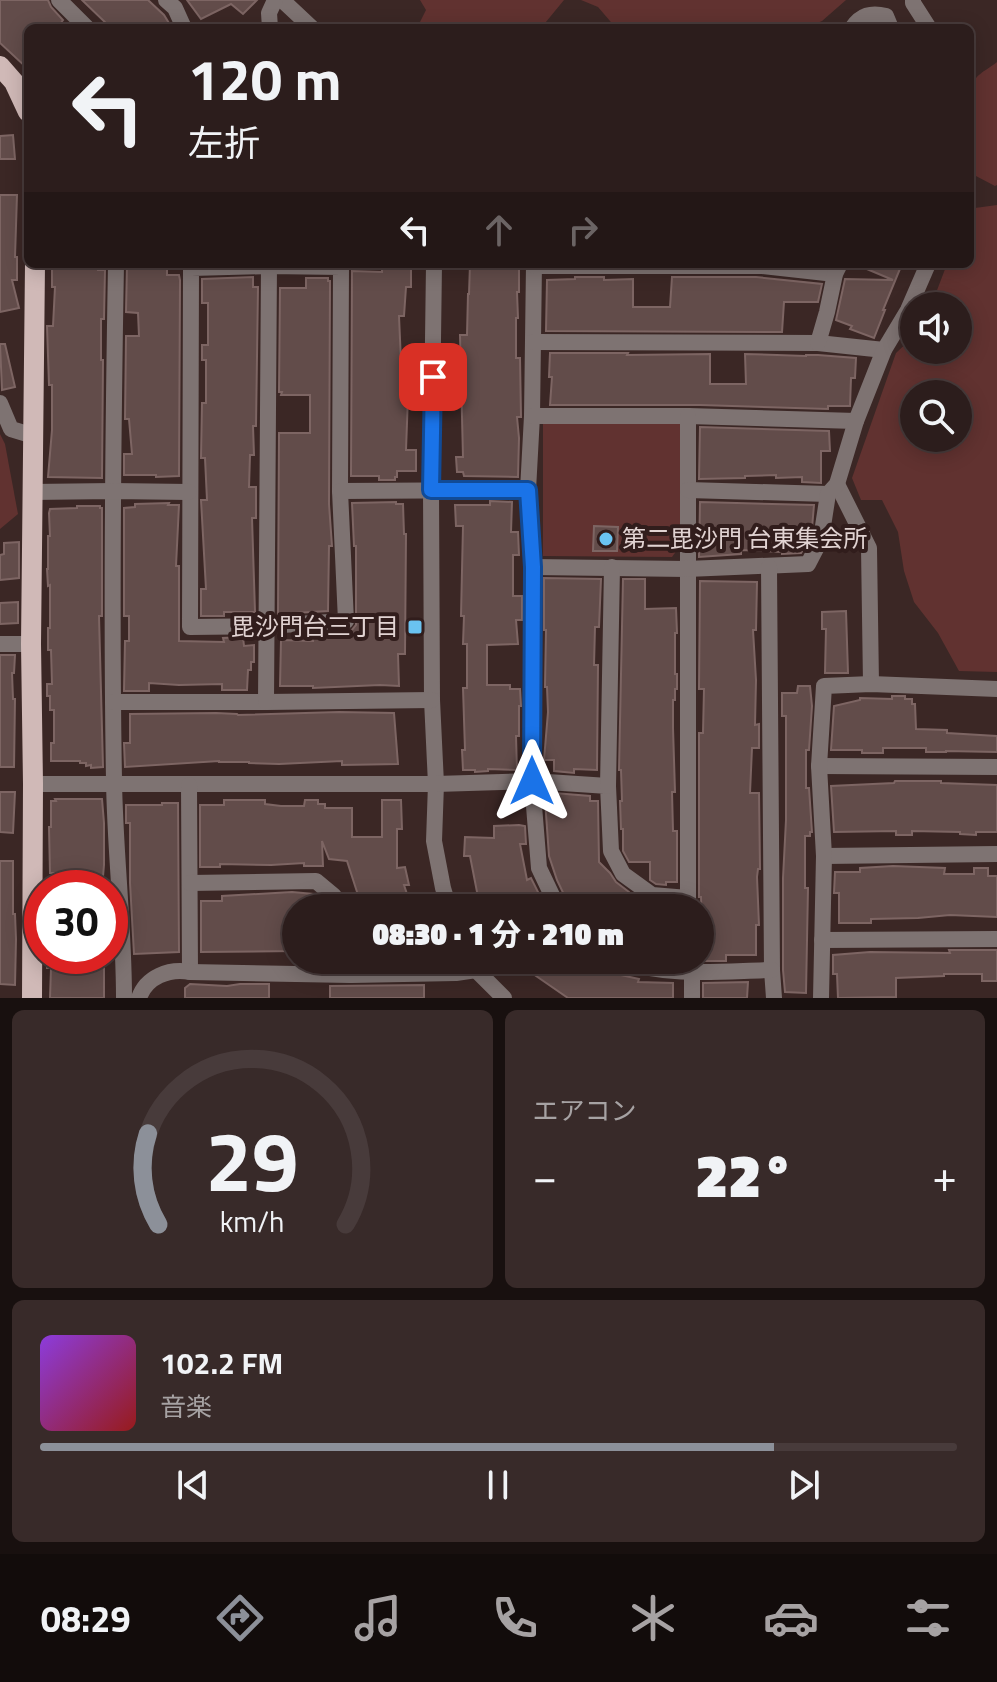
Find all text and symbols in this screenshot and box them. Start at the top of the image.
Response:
text: 120 m [188,37,341,122]
icon: left [56,56,160,160]
text: 左折 [188,115,260,170]
icon: left [393,208,437,252]
icon: ahead [477,208,521,252]
icon: right [561,208,605,252]
map controls [900,292,972,452]
button: sound [900,292,972,364]
pin [399,343,467,411]
icon: arrive [411,355,455,399]
button: search [900,380,972,452]
place label: 第二毘沙門 台東集会所 [622,520,867,556]
marker: 第二毘沙門 台東集会所 [597,530,615,548]
place label: 毘沙門台三丁目 [231,608,399,644]
marker: 毘沙門台三丁目 [406,618,424,636]
position arrow [490,739,574,823]
speed limit sign: 30 [24,870,128,974]
text: 08:30 · 1 分 · 210 m [372,911,624,957]
text: エアコン [533,1091,637,1130]
text: 29 [206,1097,299,1223]
text: 22° [695,1129,794,1220]
text: − [533,1142,557,1209]
text: + [932,1142,957,1209]
text: km/h [220,1200,285,1243]
text: 102.2 FM [160,1340,283,1386]
text: 音楽 [160,1387,212,1426]
icon: previous [171,1463,215,1507]
icon: pause [476,1463,520,1507]
icon: next [782,1463,826,1507]
icon: directions [212,1590,268,1646]
icon: music [350,1590,406,1646]
icon: phone [487,1590,543,1646]
icon: climate [625,1590,681,1646]
icon: car [763,1590,819,1646]
icon: filters [900,1590,956,1646]
text: 08:29 [41,1591,131,1646]

